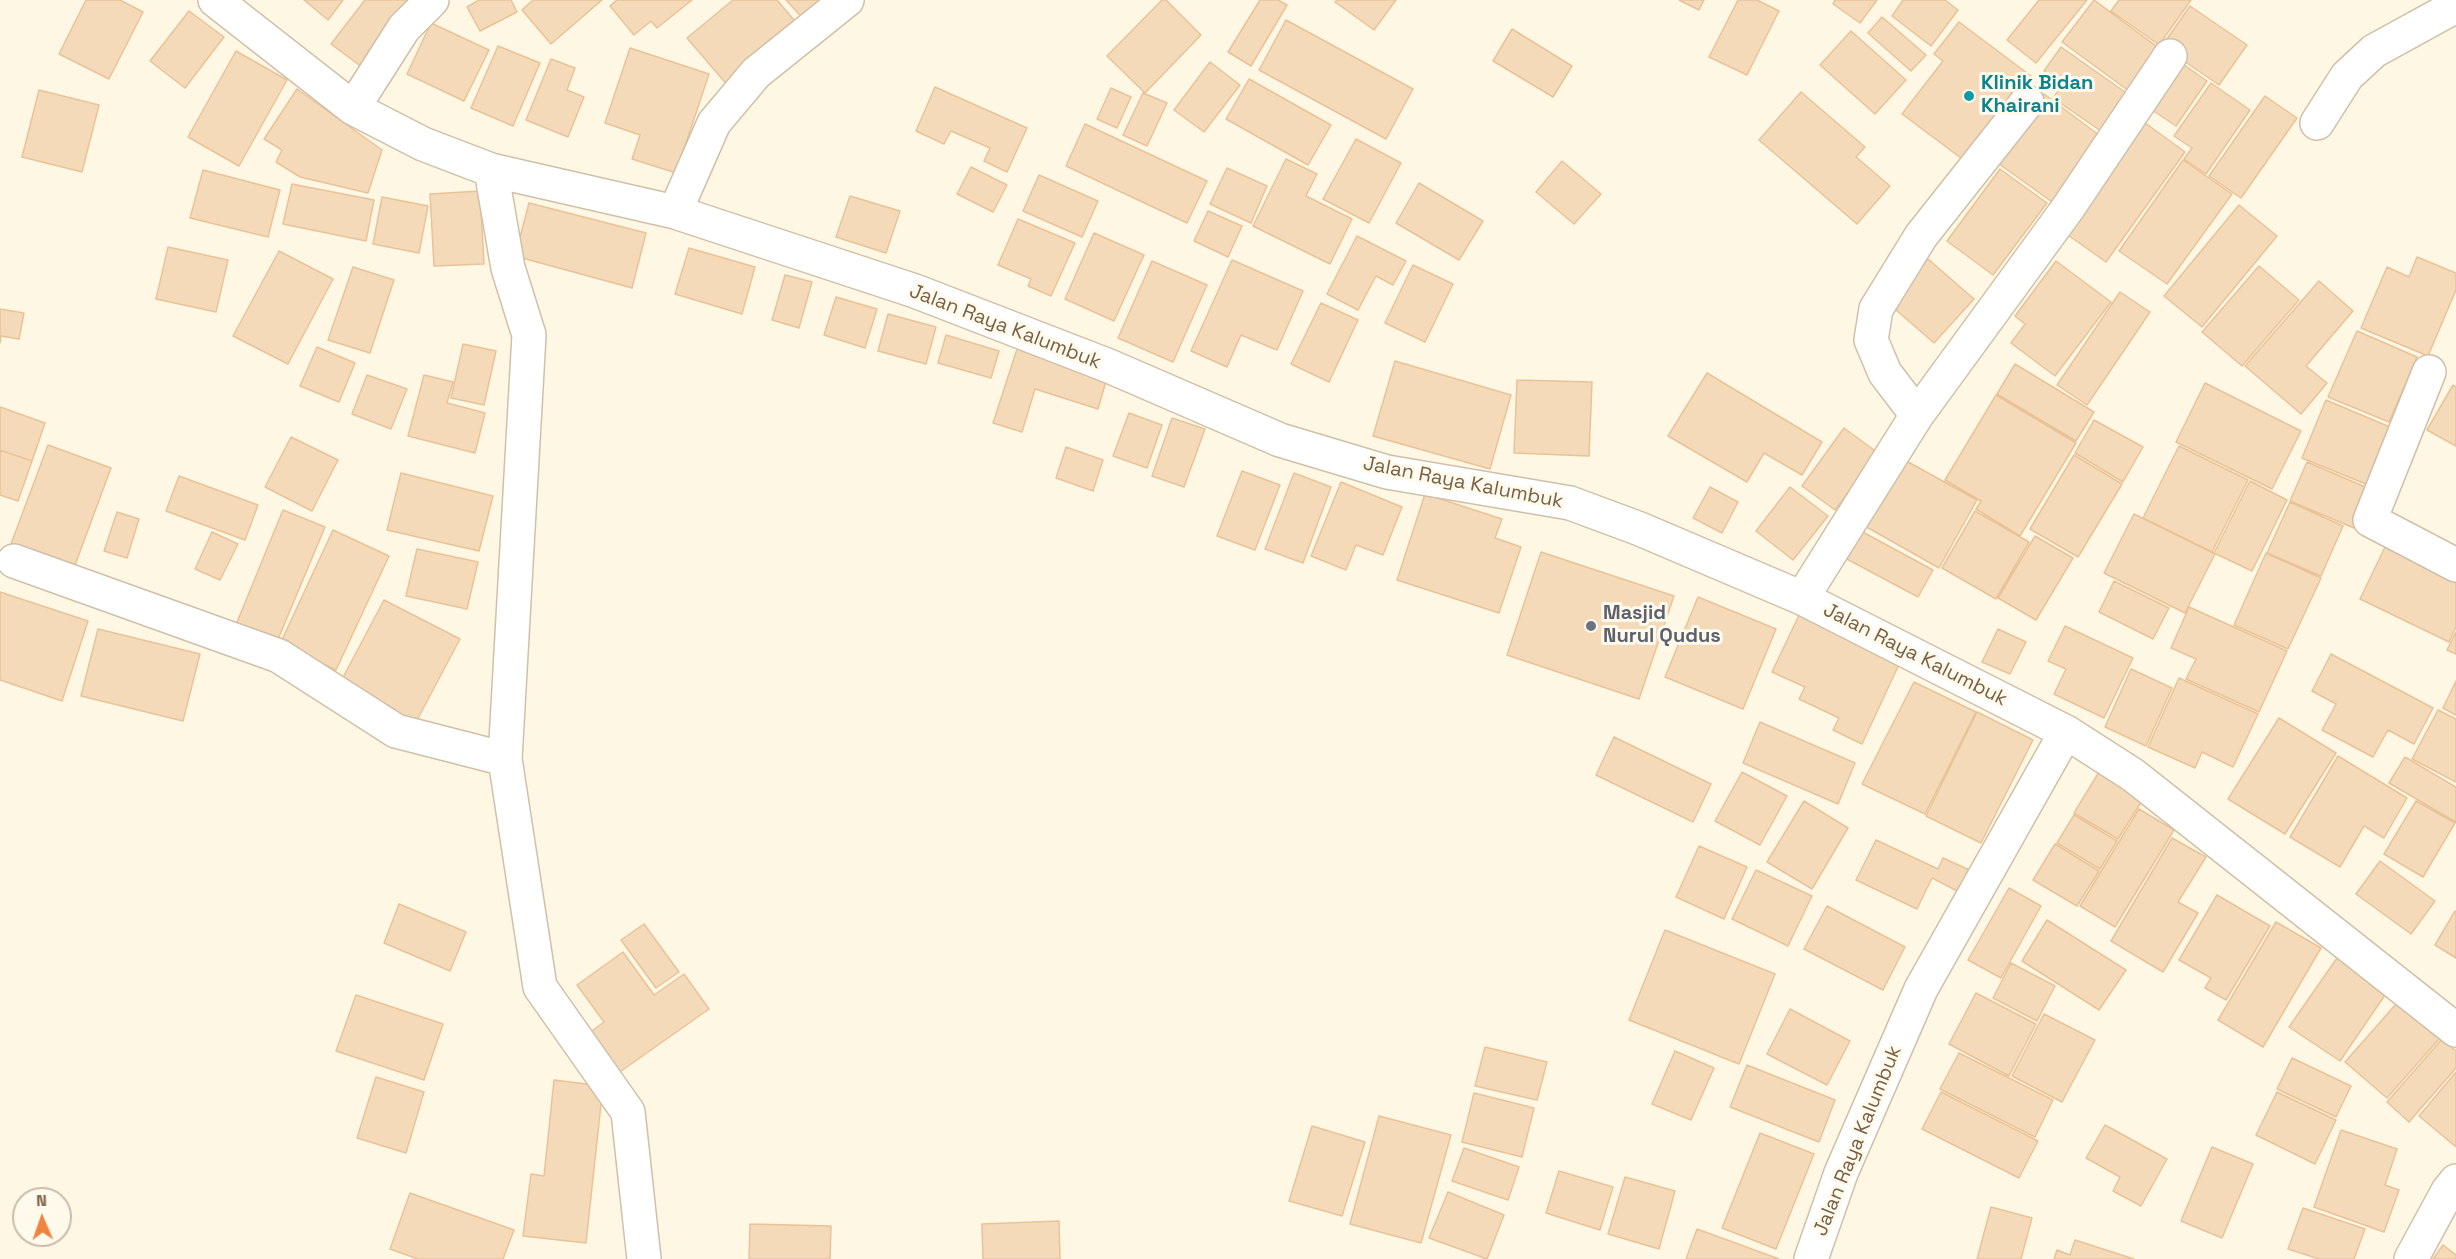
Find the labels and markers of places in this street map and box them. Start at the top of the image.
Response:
place label: Klinik Bidan Khairani [1981,72,2093,119]
marker: Klinik Bidan Khairani [1962,89,1976,103]
place label: Masjid Nurul Qudus [1603,602,1721,649]
marker: Masjid Nurul Qudus [1584,619,1598,633]

